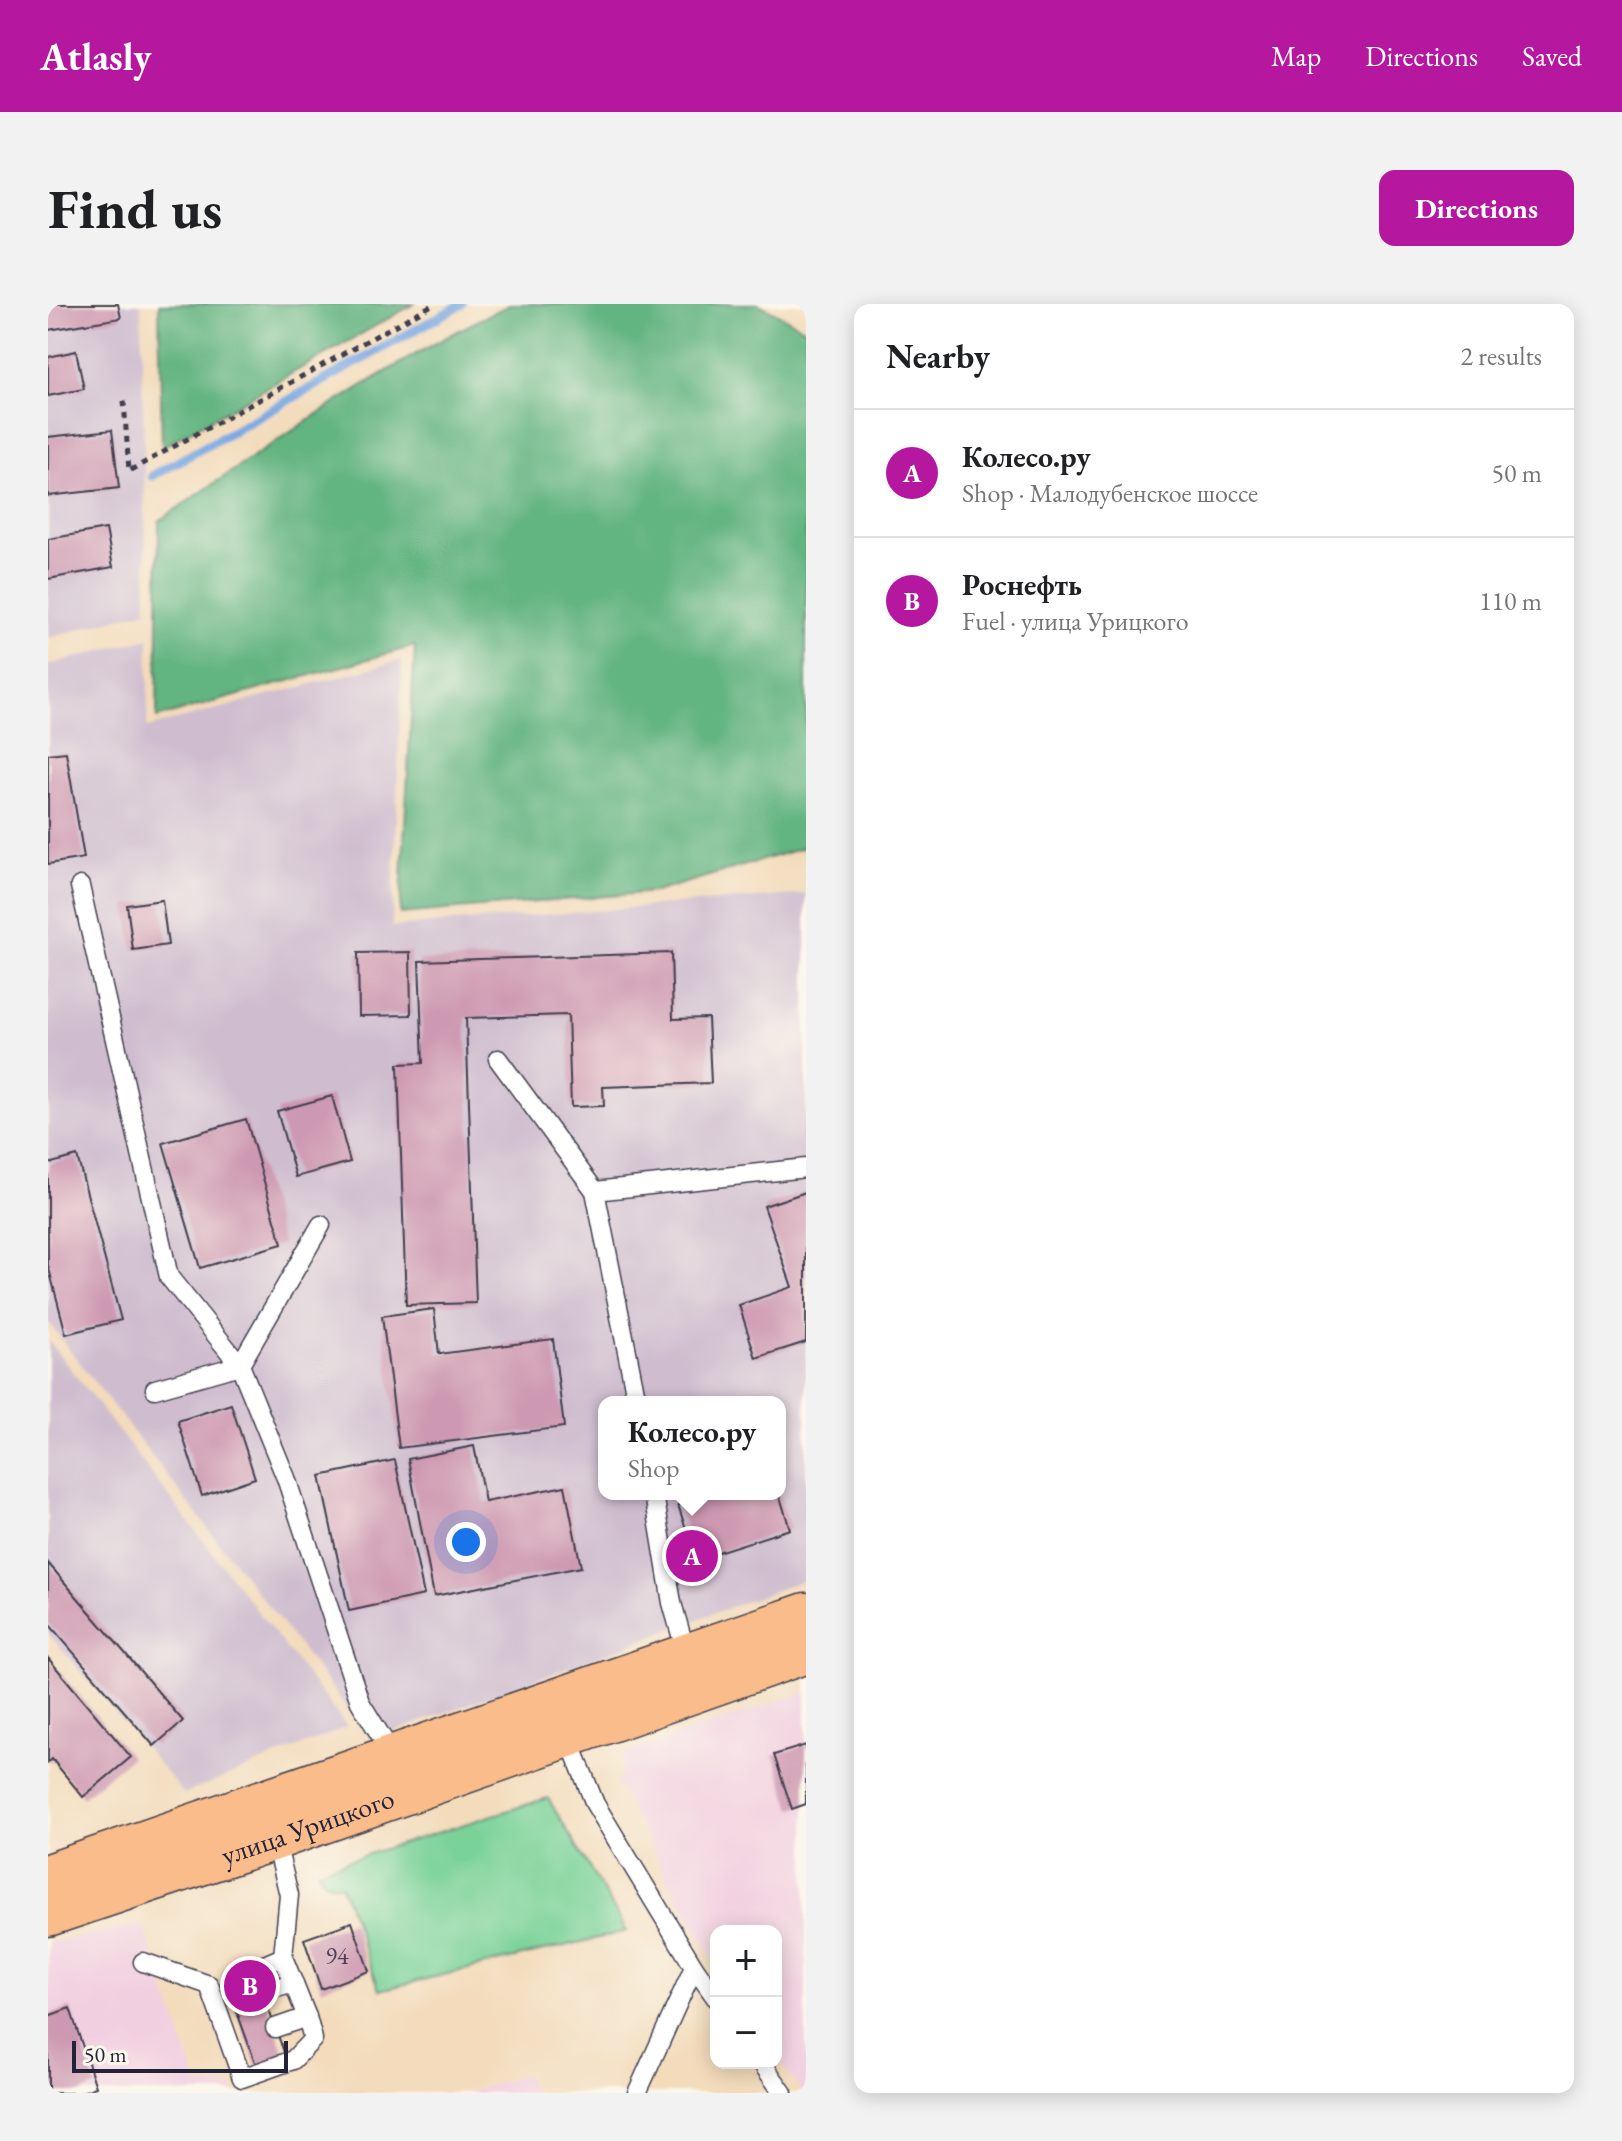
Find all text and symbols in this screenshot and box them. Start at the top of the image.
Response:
text: Atlasly [40,32,151,81]
text: Map [1271,38,1321,74]
text: Directions [1365,38,1478,74]
text: Saved [1522,38,1582,74]
button: Directions [1379,170,1574,246]
text: Find us [48,172,222,245]
text: Nearby [886,334,990,378]
text: 2 results [1461,339,1542,373]
text: Колесо.ру [962,437,1091,476]
text: A [903,456,921,490]
text: 50 m [1492,456,1542,490]
text: Shop · Малодубенское шоссе [962,476,1258,510]
text: Роснефть [962,565,1082,604]
text: B [904,584,920,618]
text: 110 m [1479,584,1542,618]
text: Fuel · улица Урицкого [962,604,1189,638]
popup [598,1396,786,1500]
text: Колесо.ру [628,1412,756,1451]
text: Shop [628,1451,680,1485]
your location [446,1522,486,1562]
pin: A [666,1526,718,1586]
street label: улица Урицкого [216,1780,399,1873]
map controls [710,1925,782,2069]
button: + [710,1925,782,1997]
house number: 94 [325,1940,349,1971]
pin: B [224,1956,276,2016]
button: − [710,1997,782,2069]
scale bar [72,2037,288,2073]
text: 50 m [84,2040,127,2069]

